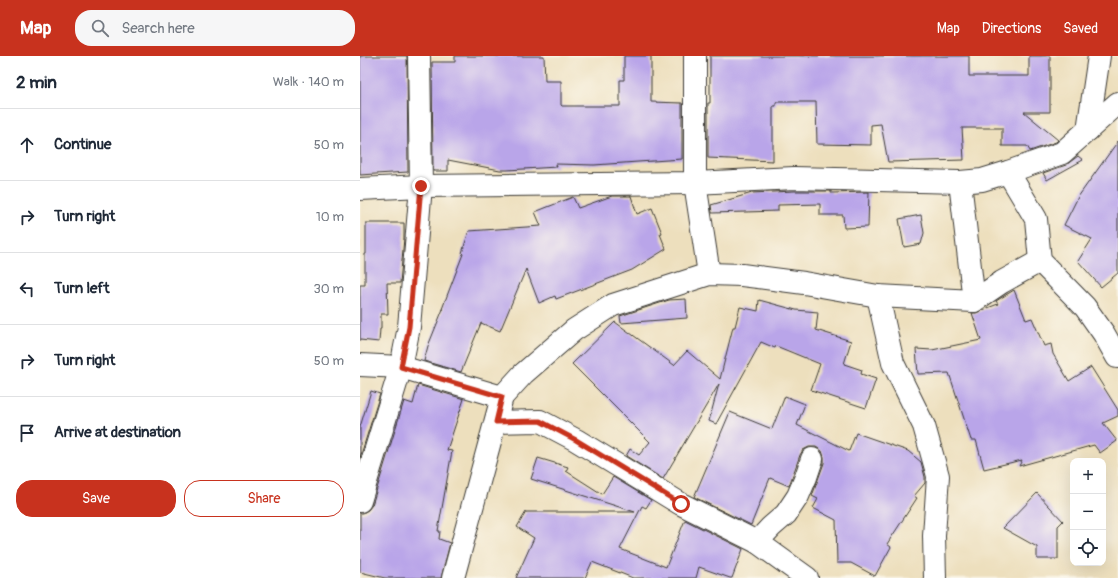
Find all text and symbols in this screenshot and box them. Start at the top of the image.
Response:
search box [75,10,355,46]
text: Map [20,16,51,40]
icon: search [89,17,111,39]
text: Search here [121,19,195,38]
text: Map [937,20,960,37]
text: Directions [982,20,1041,37]
text: Saved [1063,20,1098,37]
text: 2 min [16,72,57,93]
text: Walk · 140 m [273,74,344,90]
icon: ahead [16,134,38,156]
text: Continue [54,135,112,154]
text: 50 m [314,137,344,153]
route end [412,177,430,195]
icon: right [16,206,38,228]
text: Turn right [54,207,115,226]
text: 10 m [316,209,344,225]
icon: left [16,278,38,300]
text: Turn left [54,279,110,298]
text: 30 m [314,281,344,297]
icon: right [16,350,38,372]
text: Turn right [54,351,115,370]
text: 50 m [314,353,344,369]
icon: arrive [16,422,38,444]
text: Arrive at destination [54,423,181,442]
map controls [1070,458,1106,566]
button: + [1070,458,1106,494]
button: Save [16,480,176,517]
button: Share [184,480,344,517]
button: − [1070,494,1106,530]
route start [672,495,690,513]
button: locate [1070,530,1106,566]

